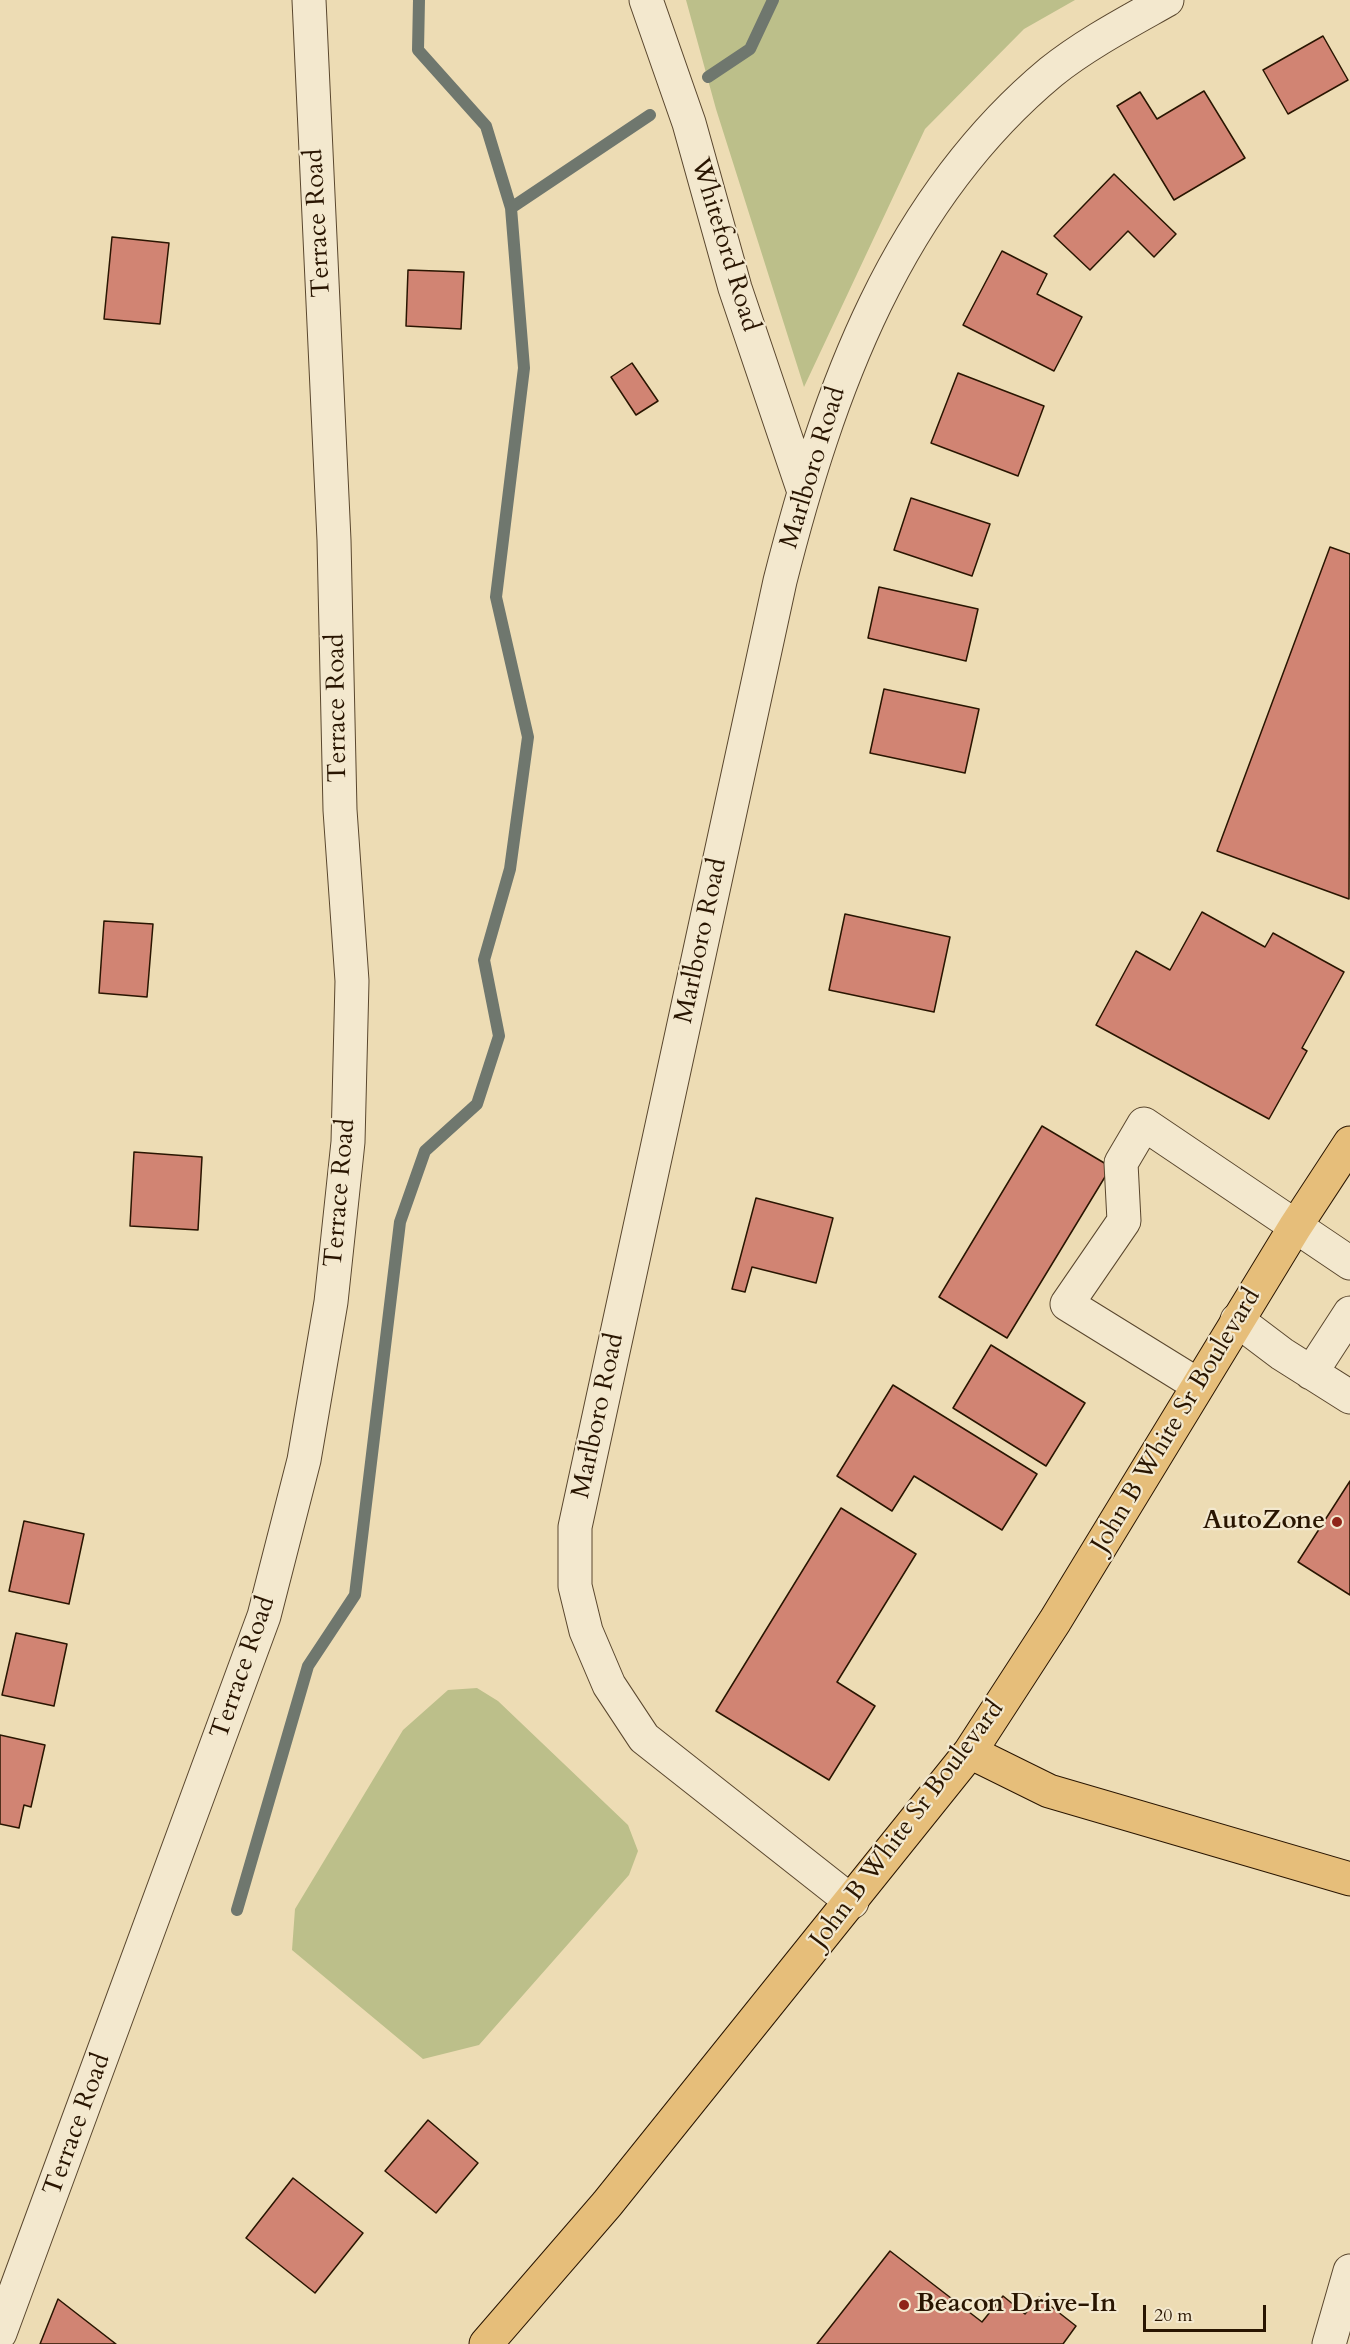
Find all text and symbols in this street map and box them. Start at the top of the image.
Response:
street label: Terrace Road [300,148,338,298]
street label: Whiteford Road [683,154,765,336]
street label: Marlboro Road [775,383,853,553]
street label: Terrace Road [321,633,355,783]
street label: Marlboro Road [669,856,735,1026]
street label: Terrace Road [319,1117,363,1269]
street label: John B White Sr Boulevard [1086,1283,1268,1559]
street label: Marlboro Road [566,1331,632,1501]
place label: AutoZone [1203,1506,1325,1538]
marker: AutoZone [1330,1515,1344,1529]
street label: Terrace Road [205,1593,283,1743]
street label: John B White Sr Boulevard [805,1695,1011,1955]
street label: Terrace Road [38,2050,118,2200]
place label: Beacon Drive-In [916,2289,1117,2321]
scale bar [1146,2293,1269,2331]
marker: Beacon Drive-In [897,2298,911,2312]
text: 20 m [1154,2303,1193,2328]

